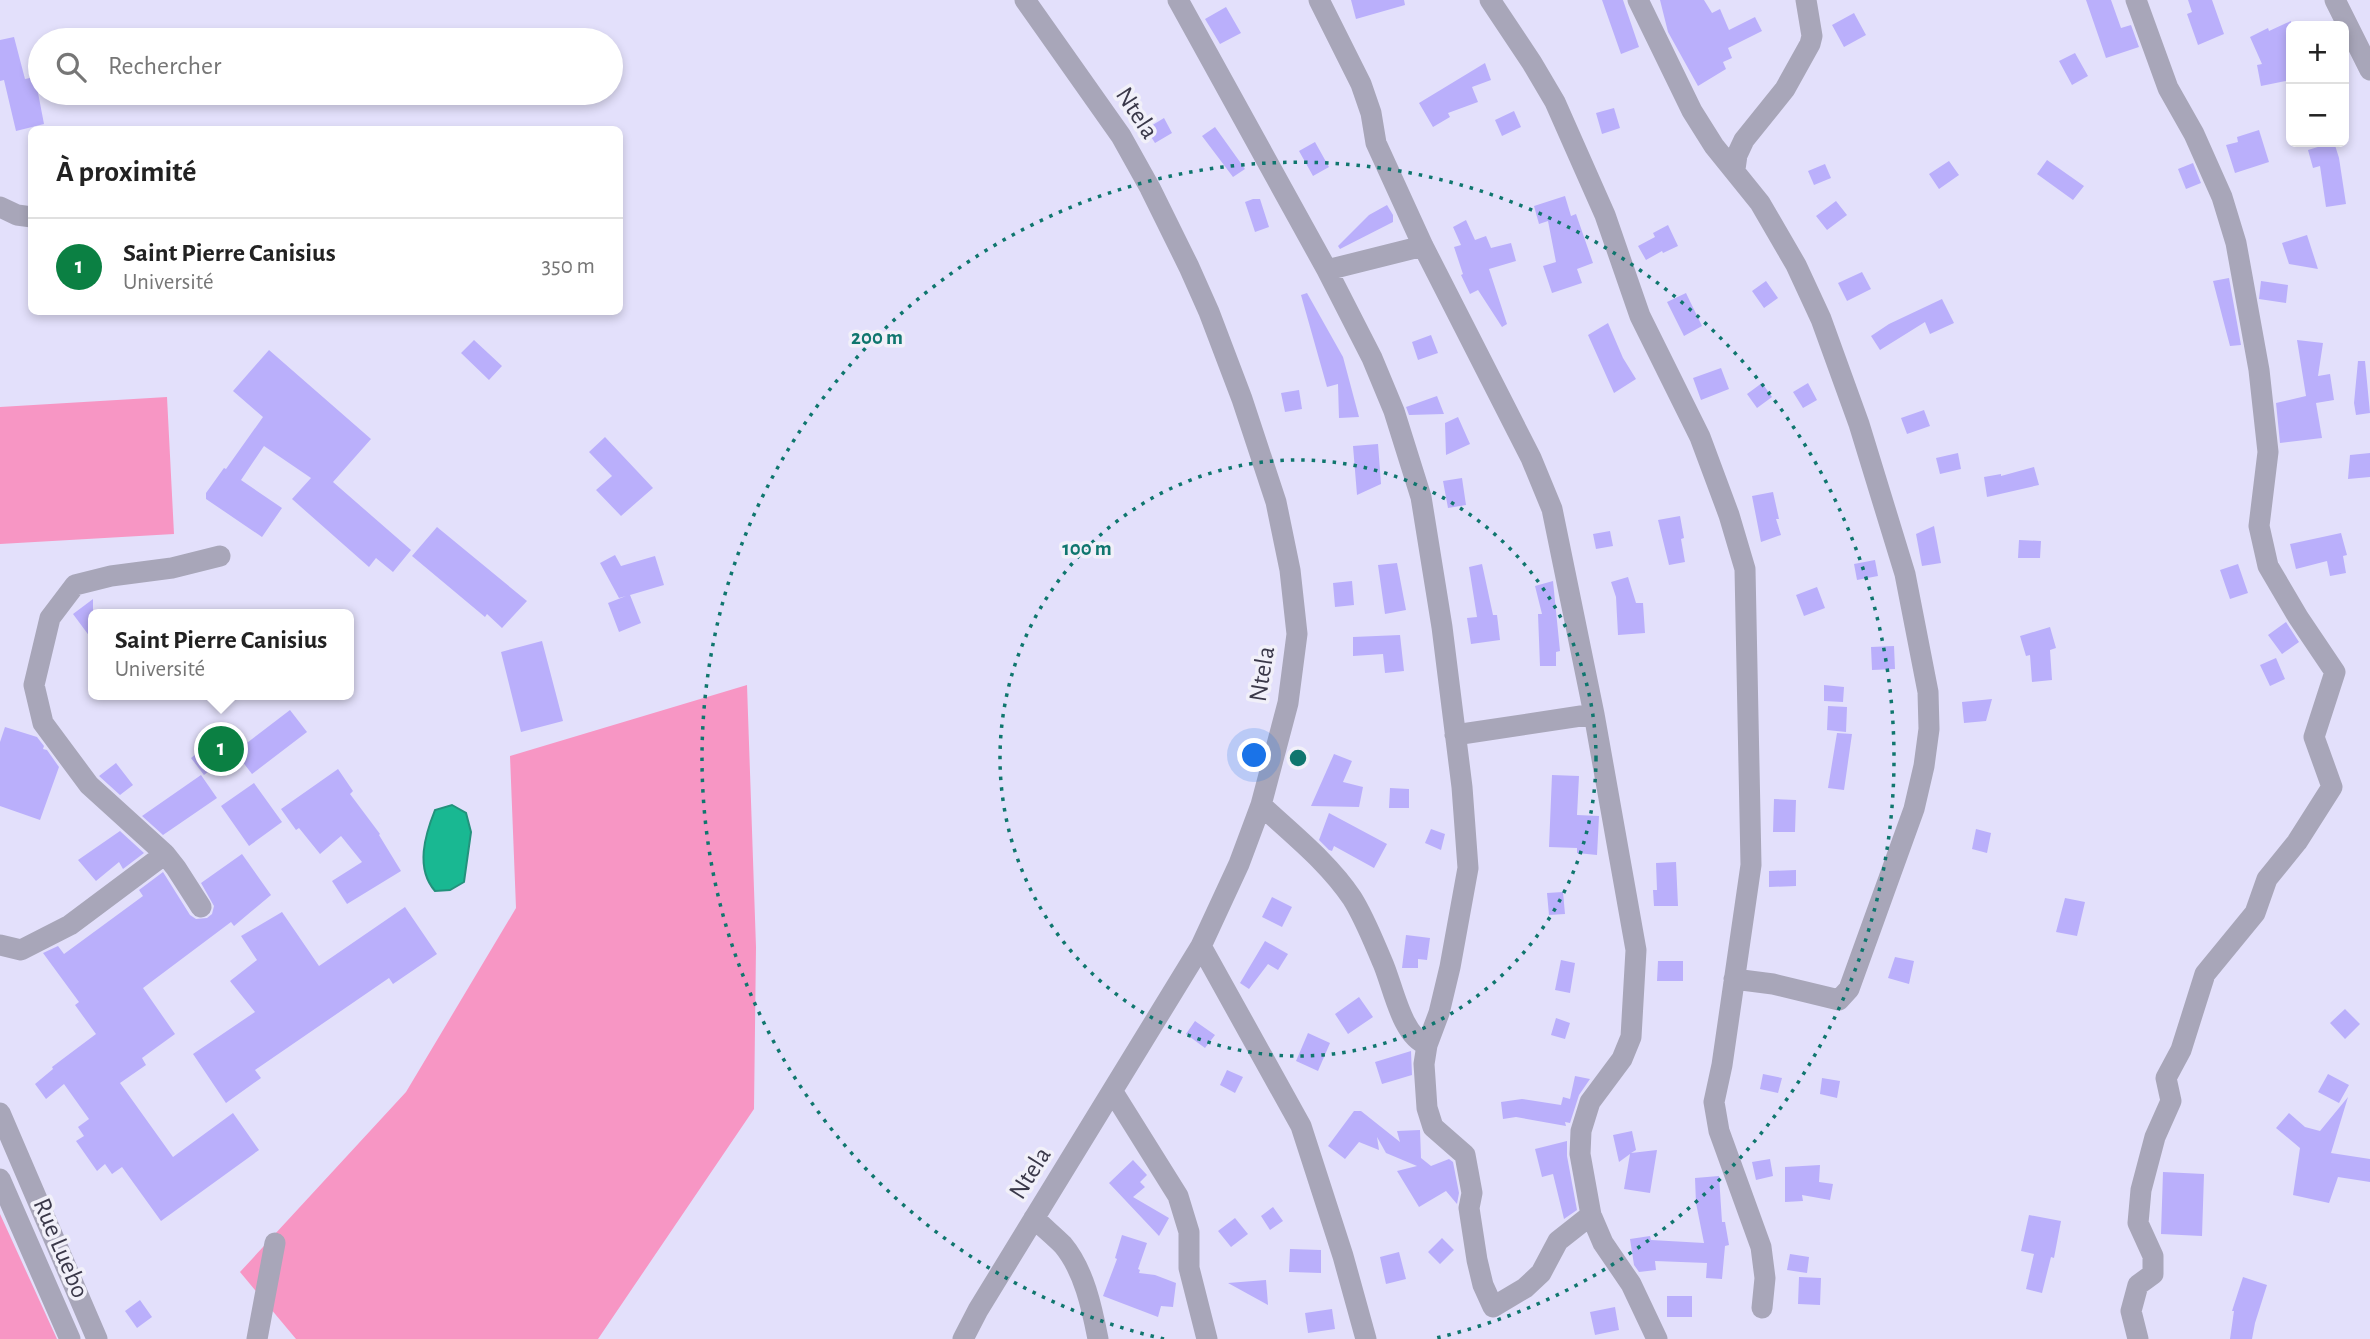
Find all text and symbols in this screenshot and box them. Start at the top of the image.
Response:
map controls [2286,21,2349,147]
button: + [2286,21,2349,84]
search box [28,28,623,105]
icon: search [52,48,90,86]
text: Rechercher [108,53,221,79]
street label: Ntela [1111,82,1163,144]
button: − [2286,84,2349,147]
text: À proximité [56,157,196,187]
text: Saint Pierre Canisius [123,240,336,266]
text: 1 [75,255,83,278]
text: 350 m [542,255,595,278]
text: Université [123,271,213,294]
text: 200 m [851,327,903,348]
text: 100 m [1062,538,1112,559]
popup [88,609,354,700]
text: Saint Pierre Canisius [115,627,327,653]
street label: Ntela [1245,644,1279,704]
text: Université [115,658,205,681]
pin: 1 [198,723,244,775]
your location [1237,738,1271,772]
centre of rings [1286,746,1310,770]
street label: Ntela [1004,1142,1056,1204]
street label: Rue Luebo [28,1194,94,1302]

